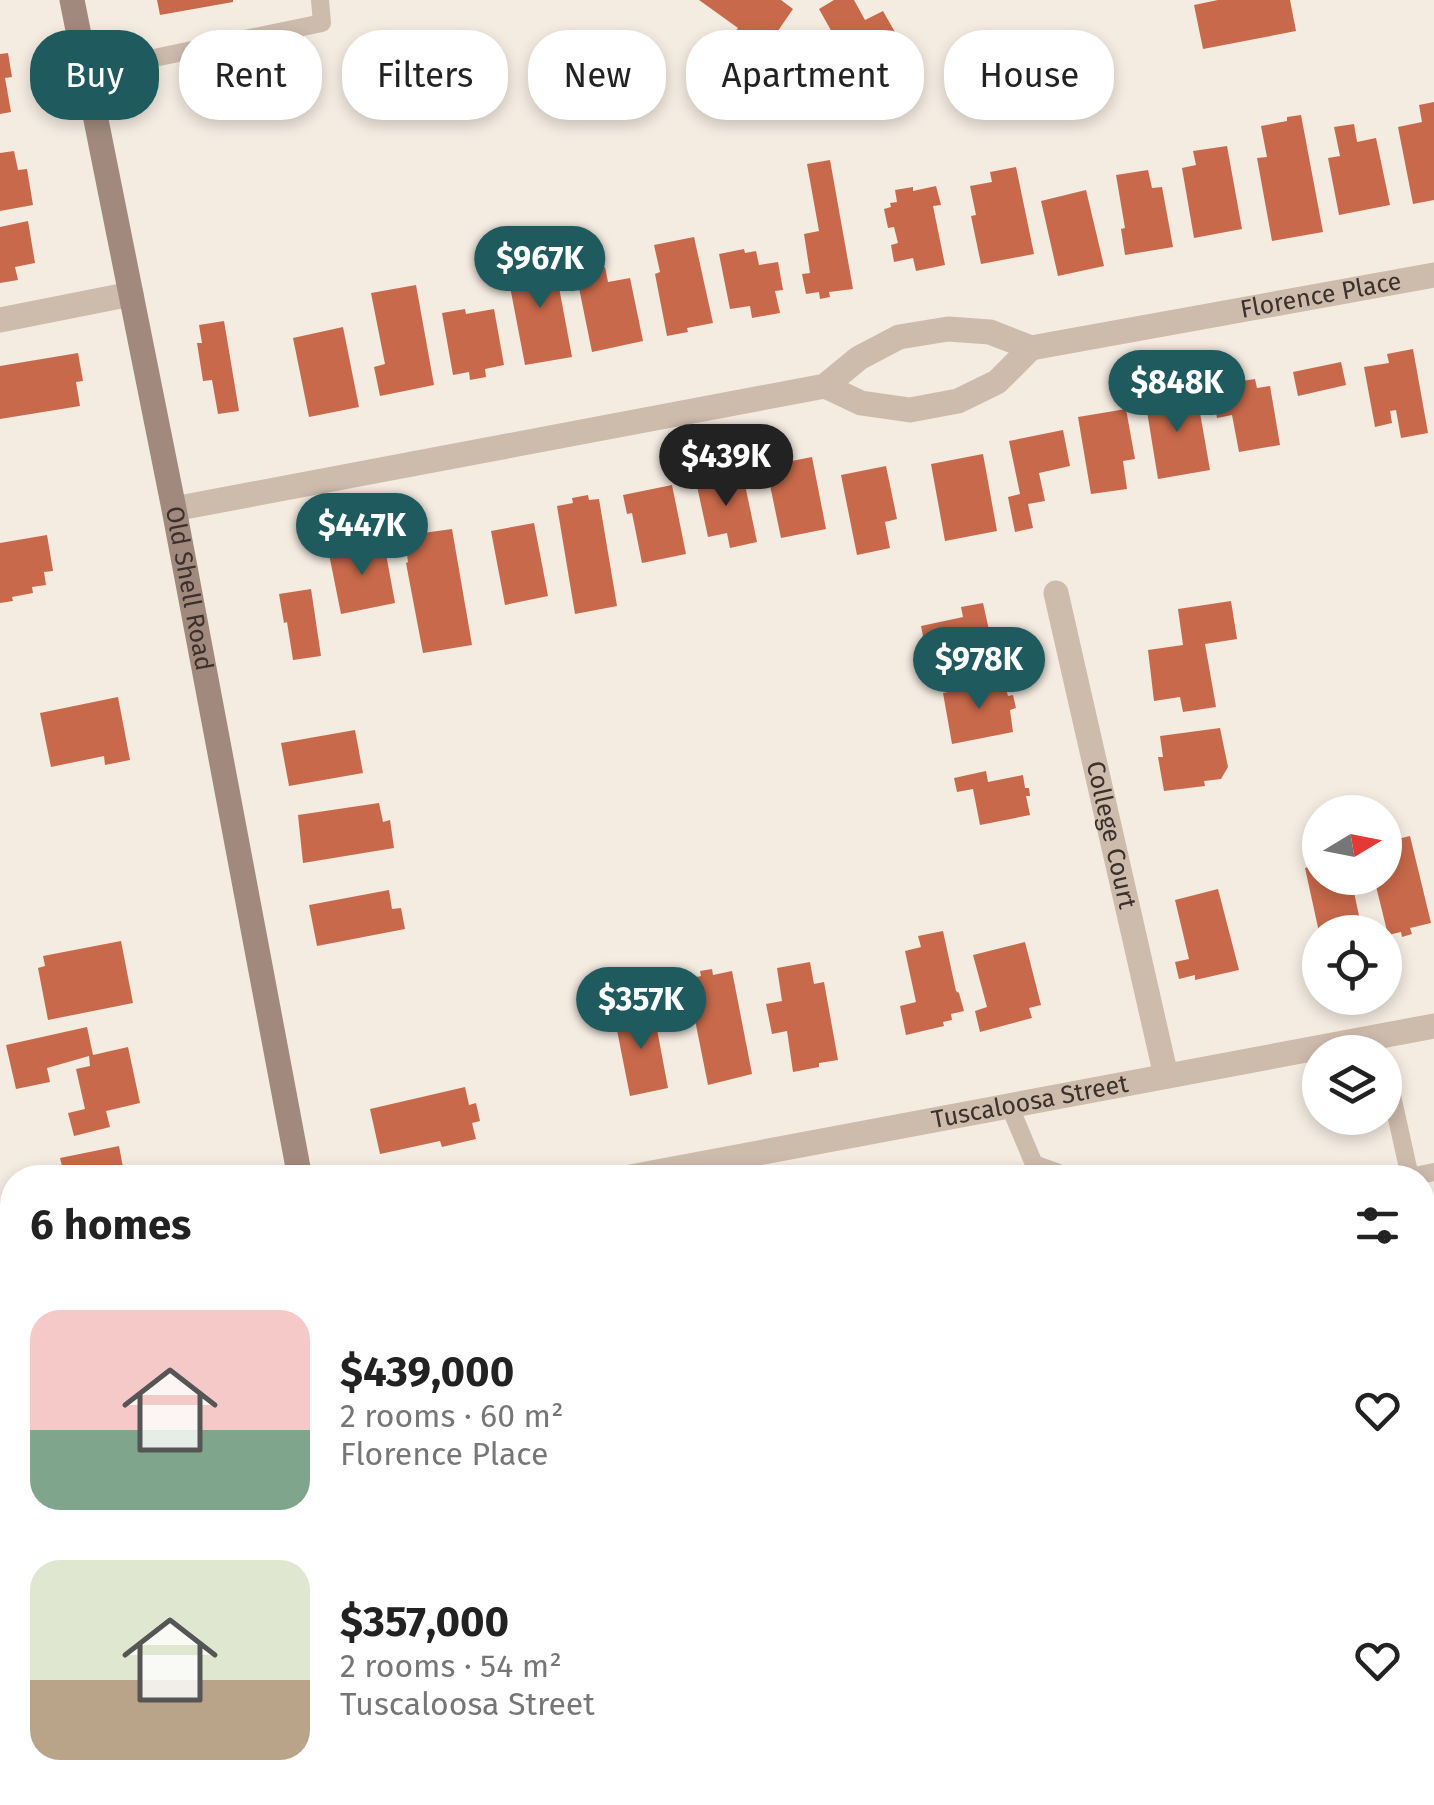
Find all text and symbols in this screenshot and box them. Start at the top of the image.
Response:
chip: Buy [30,30,159,120]
chip: Rent [179,30,322,120]
chip: Filters [342,30,508,120]
chip: New [528,30,666,120]
chip: Apartment [686,30,924,120]
chip: House [944,30,1114,120]
pin: $967K [470,226,610,311]
text: $967K [496,239,584,277]
street label: Florence Place [1238,266,1404,325]
pin: $848K [1107,350,1247,435]
text: $848K [1130,363,1224,401]
pin: $439K [656,424,796,509]
text: $439K [681,437,771,475]
pin: $447K [292,493,432,578]
street label: Old Shell Road [159,504,219,673]
text: $447K [318,506,406,544]
pin: $978K [909,627,1049,712]
text: $978K [935,640,1023,678]
street label: College Court [1080,758,1143,912]
north arrow [1302,795,1402,895]
map controls [1302,795,1402,1135]
button: locate [1302,915,1402,1015]
pin: $357K [571,967,711,1052]
text: $357K [598,980,684,1018]
button: layers [1302,1035,1402,1135]
street label: Tuscaloosa Street [929,1069,1132,1135]
icon: filters [1350,1198,1405,1253]
text: 6 homes [30,1200,191,1250]
text: $439,000 [340,1347,514,1397]
icon: home [110,1350,230,1470]
icon: heart [1350,1383,1405,1438]
text: 2 rooms · 60 m² [340,1397,564,1435]
text: Florence Place [340,1435,548,1473]
text: $357,000 [340,1597,509,1647]
icon: home [110,1600,230,1720]
icon: heart [1350,1633,1405,1688]
text: 2 rooms · 54 m² [340,1647,562,1685]
text: Tuscaloosa Street [340,1685,595,1723]

